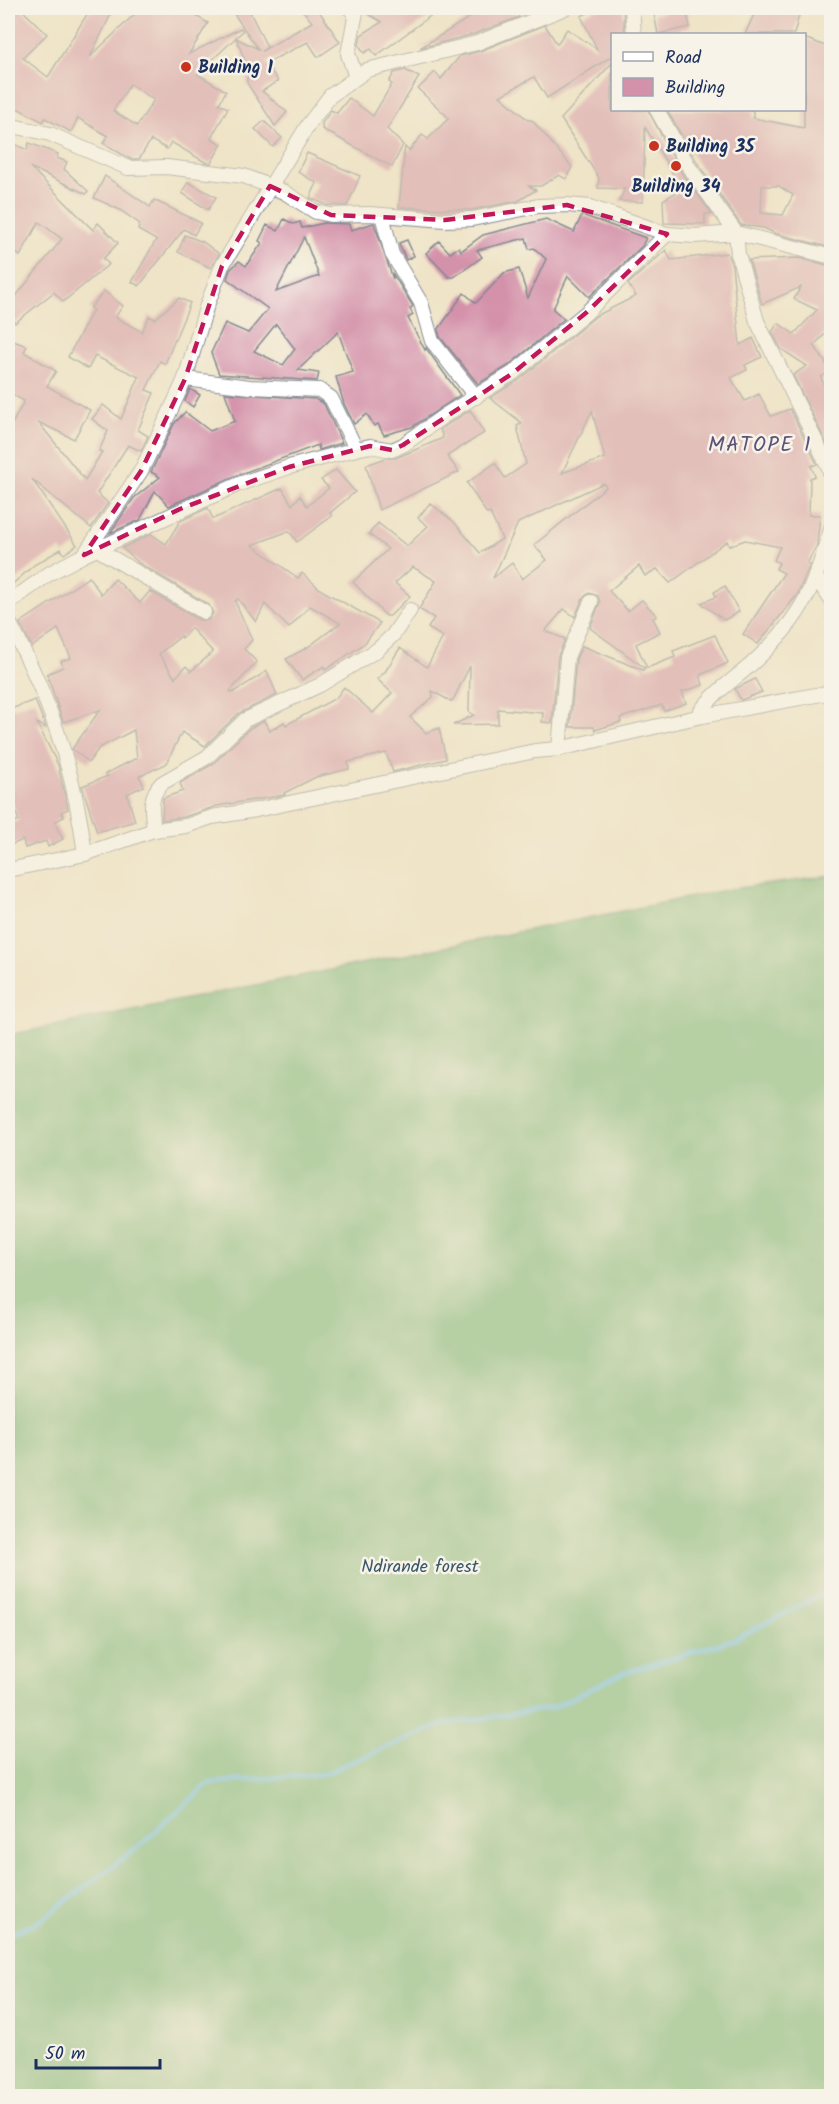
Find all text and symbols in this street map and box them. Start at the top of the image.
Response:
legend [611,33,806,111]
text: Road [665,44,702,73]
place label: Building 1 [198,54,273,83]
marker: Building 1 [179,60,193,74]
text: Building [665,74,725,103]
place label: Building 35 [666,133,756,162]
marker: Building 35 [647,139,661,153]
marker: Building 34 [669,159,683,173]
place label: Building 34 [631,173,721,202]
district label: MATOPE 1 [708,429,812,462]
park label: Ndirande forest [361,1553,480,1582]
scale bar [36,2032,160,2070]
text: 50 m [45,2040,85,2069]

